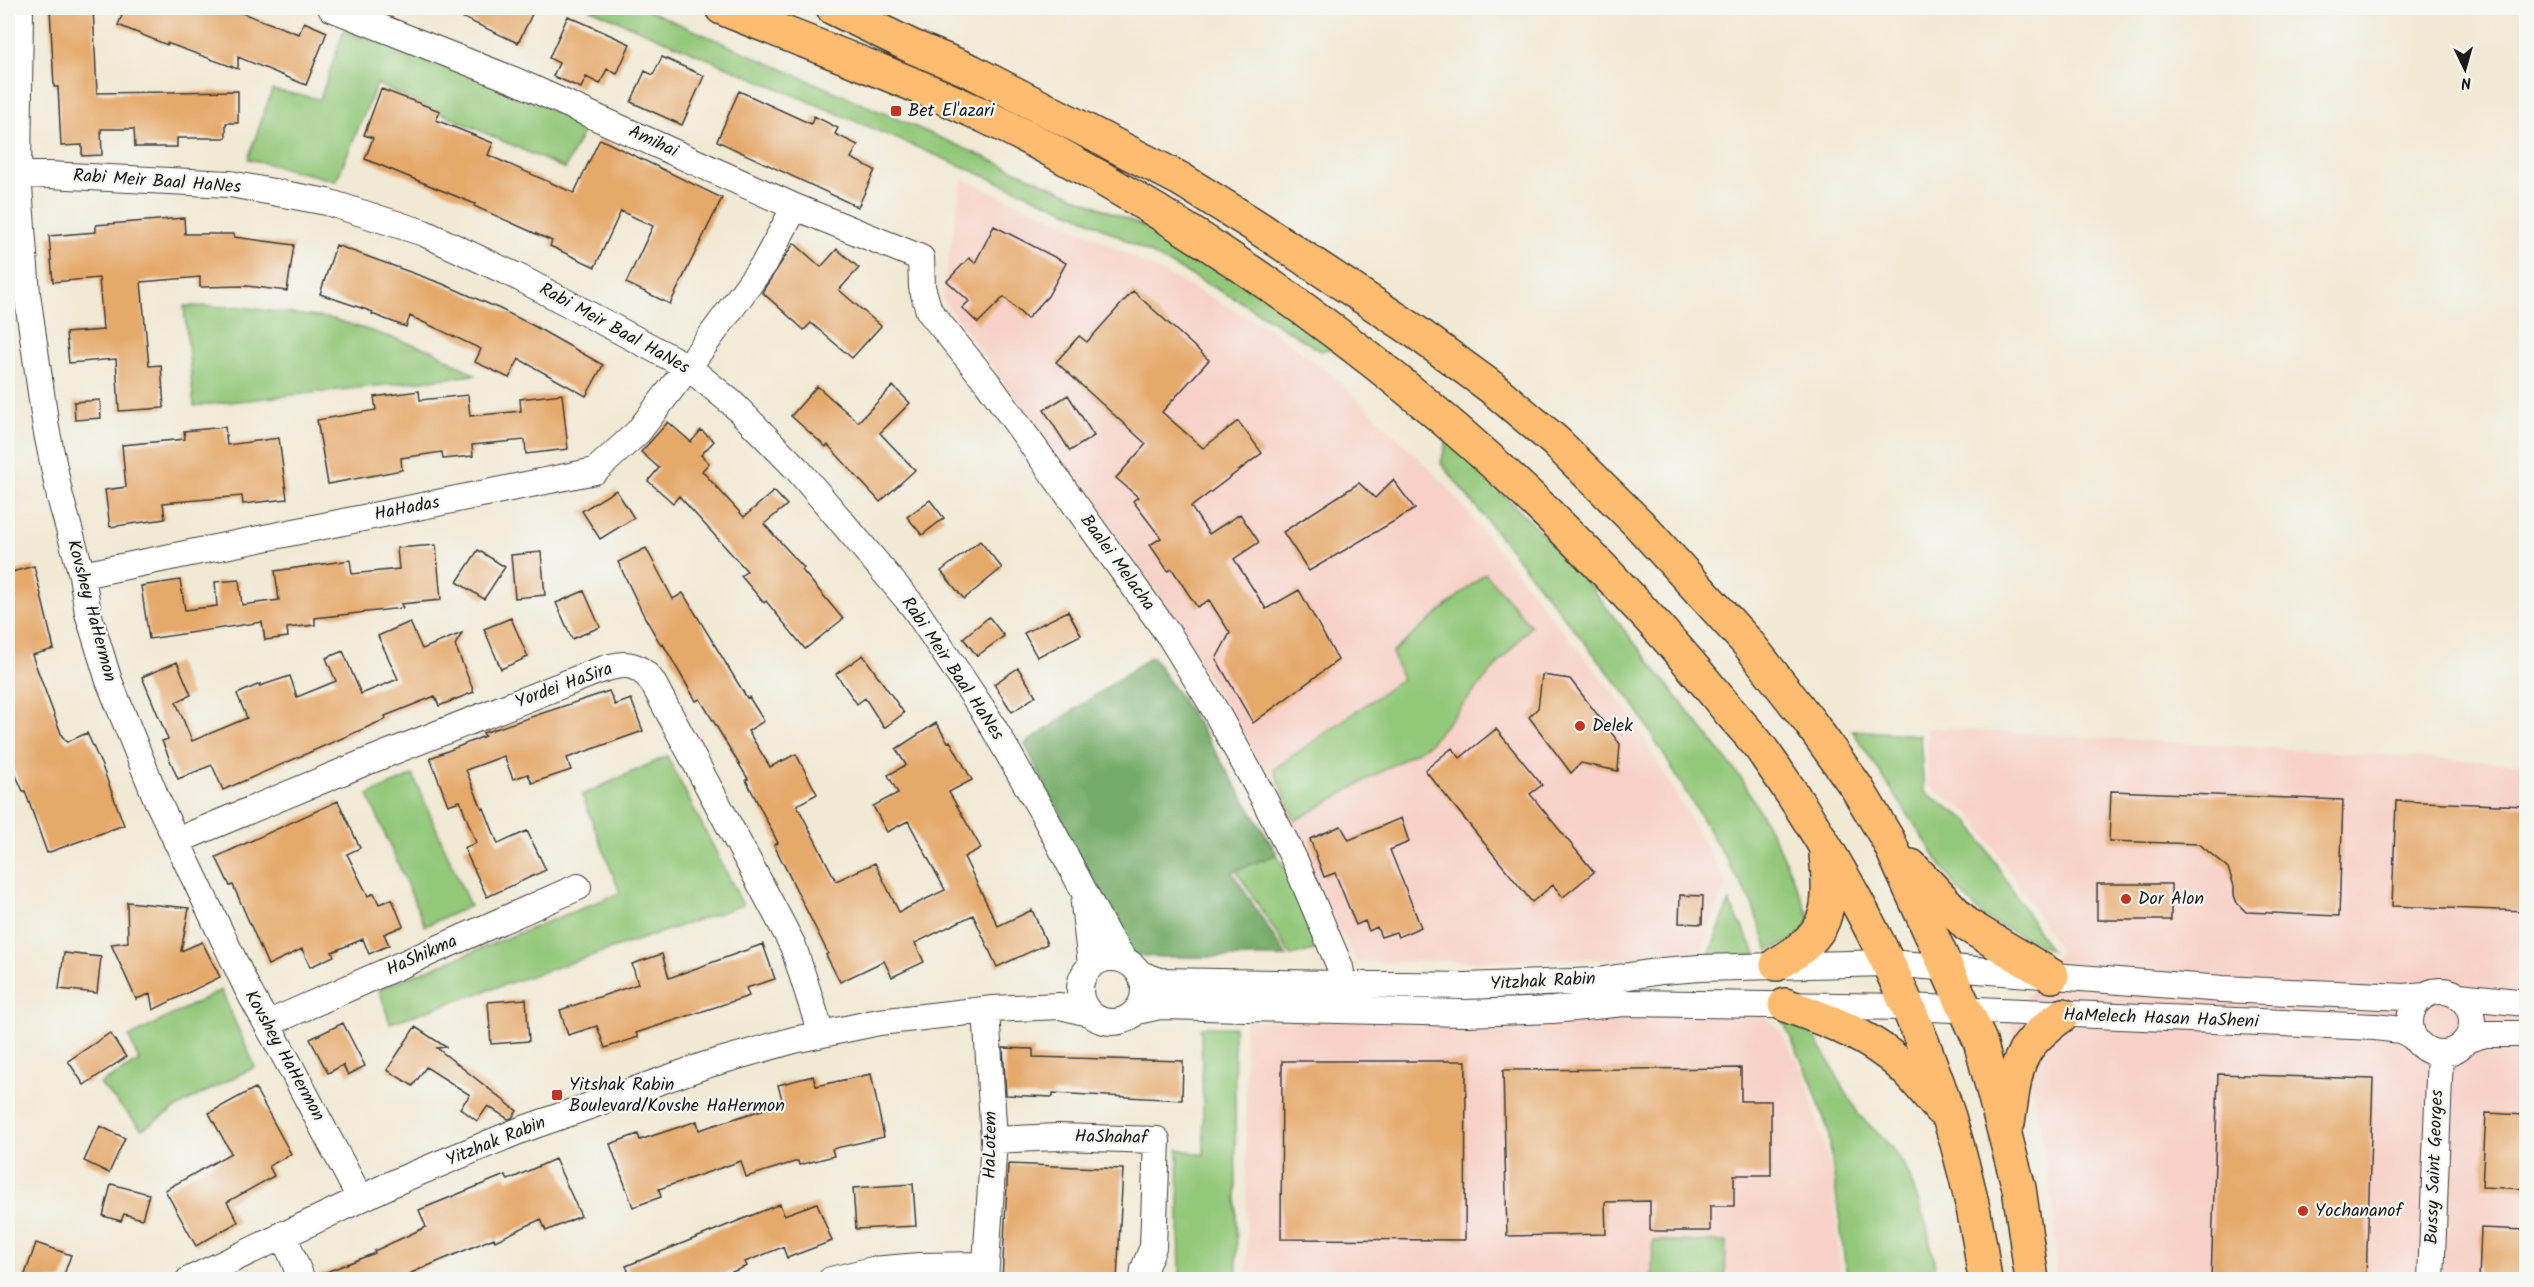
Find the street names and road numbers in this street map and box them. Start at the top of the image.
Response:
street label: Amihai [623,118,683,166]
street label: Rabi Meir Baal HaNes [72,162,242,202]
street label: Rabi Meir Baal HaNes [533,276,695,383]
street label: HaHadas [372,488,443,530]
street label: Baalei Melacha [1072,509,1162,617]
street label: Kovshey HaHermon [58,537,124,685]
street label: Rabi Meir Baal HaNes [893,591,1011,747]
street label: Yordei HaSira [511,655,617,717]
street label: HaShikma [382,927,462,985]
street label: Yitzhak Rabin [1490,965,1596,999]
street label: Kovshey HaHermon [236,985,332,1127]
street label: HaMelech Hasan HaSheni [2063,1001,2260,1037]
street label: Bussy Saint Georges [2418,1089,2452,1245]
street label: Yitzhak Rabin [442,1109,550,1175]
street label: HaLotem [976,1111,1006,1179]
street label: HaShahaf [1074,1123,1150,1153]

